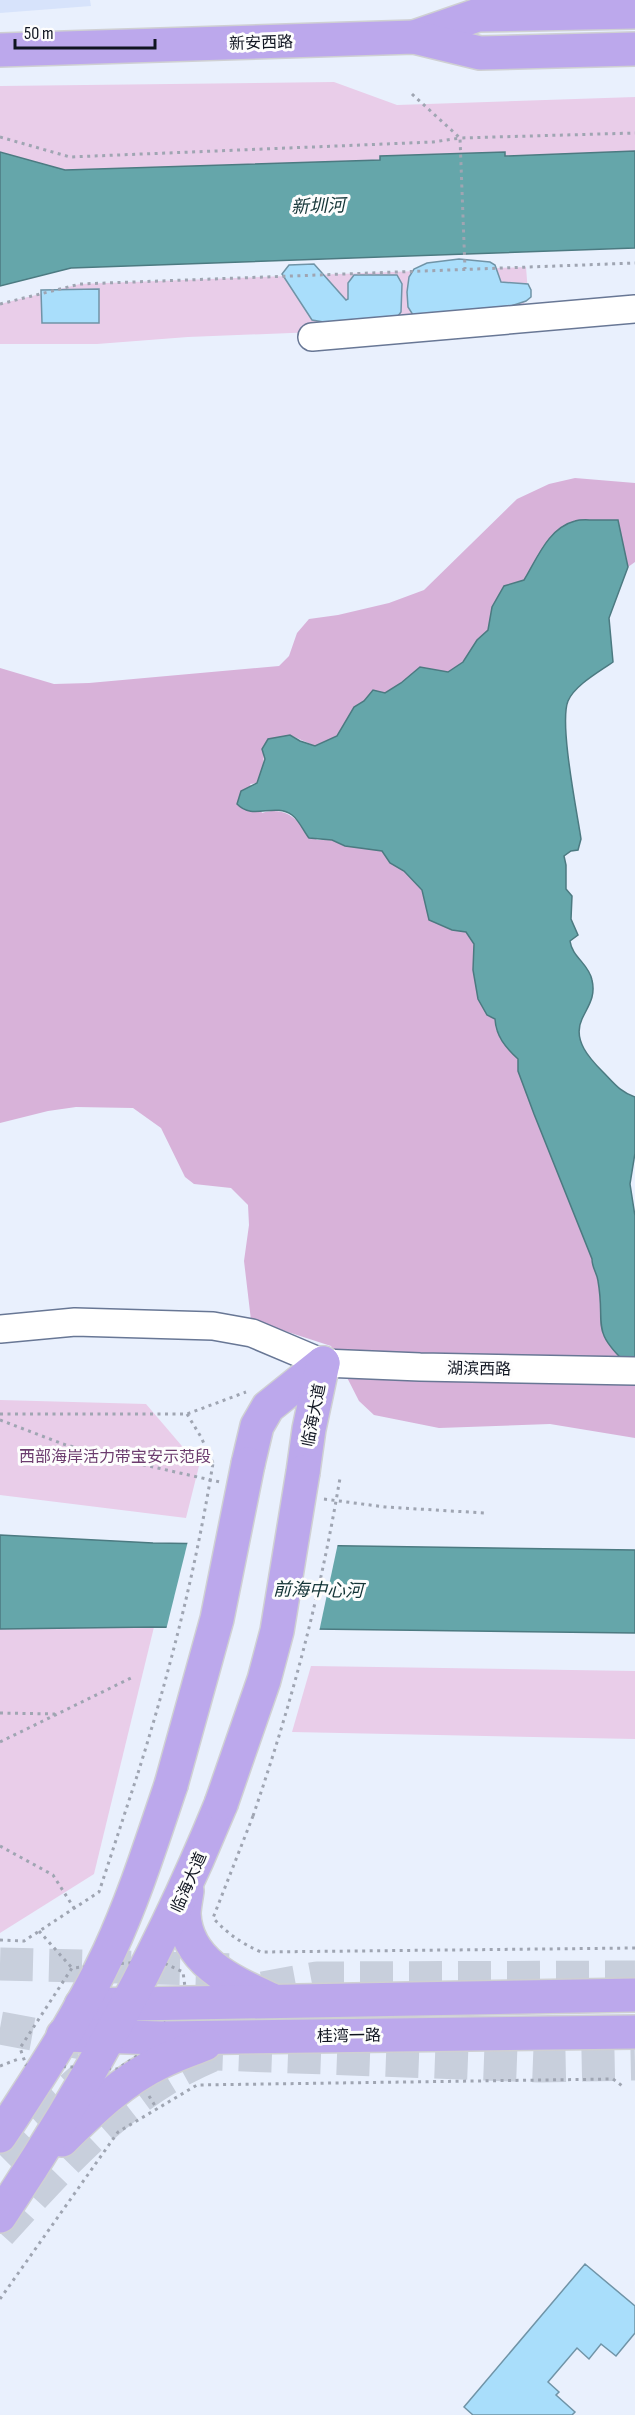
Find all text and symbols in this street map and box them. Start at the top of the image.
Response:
scale bar [15,12,154,50]
text: 50 m [24,23,54,44]
street label: 新安西路 [229,33,293,54]
water label: 新圳河 [291,195,348,218]
street label: 湖滨西路 [447,1359,511,1380]
street label: 临海大道 [299,1382,330,1449]
park label: 西部海岸活力带宝安示范段 [19,1448,211,1467]
water label: 前海中心河 [273,1579,366,1602]
street label: 临海大道 [168,1850,211,1916]
street label: 桂湾一路 [317,2026,381,2047]

